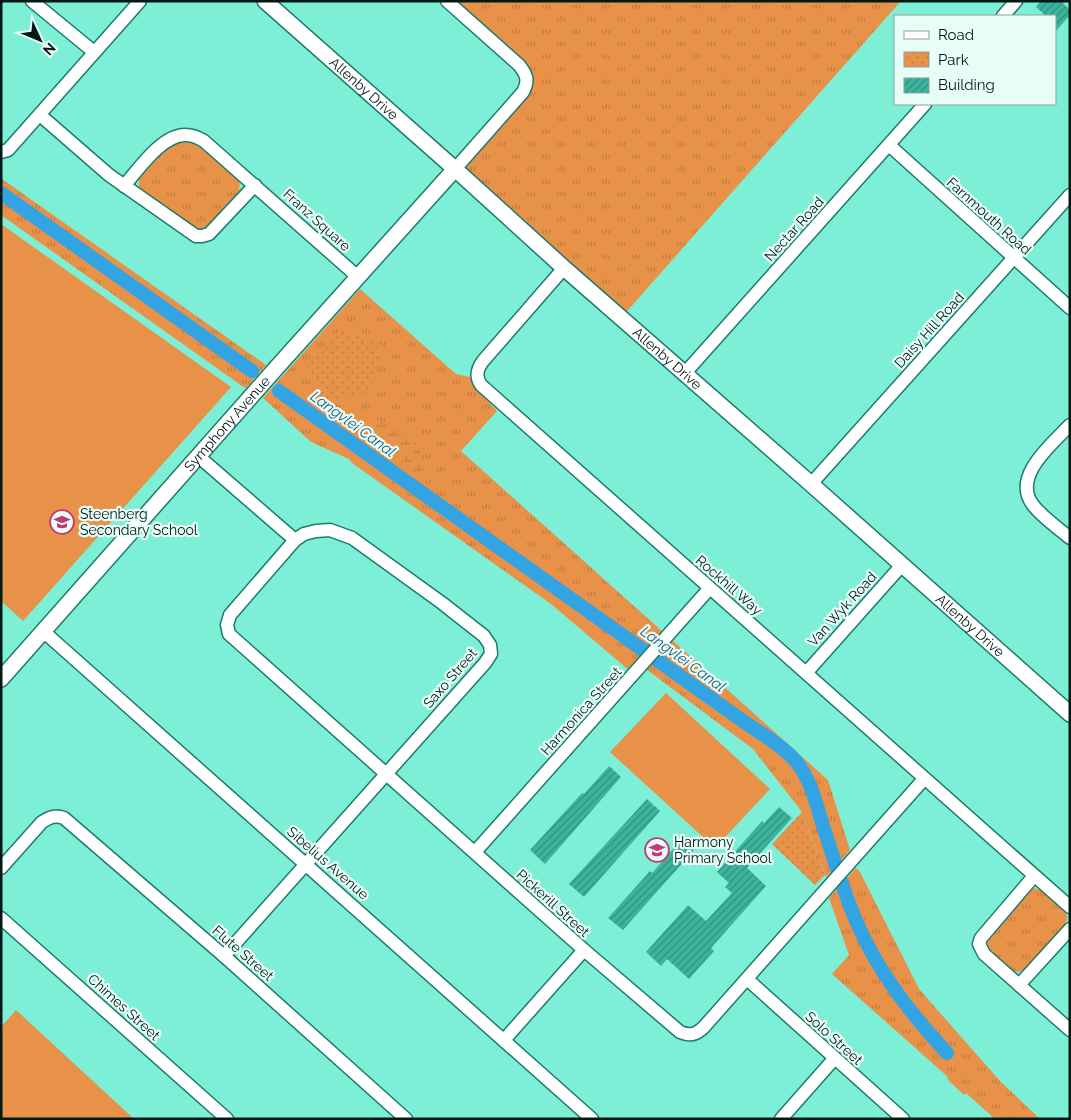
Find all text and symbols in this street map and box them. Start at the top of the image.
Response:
north arrow [15,15,65,65]
legend [894,15,1056,105]
text: Road [938,26,974,44]
text: N [40,40,59,58]
text: Park [938,51,969,69]
street label: Allenby Drive [326,54,401,123]
text: Building [938,76,995,94]
street label: Farnmouth Road [944,174,1034,258]
street label: Franz Square [280,186,354,254]
street label: Nectar Road [761,194,827,264]
street label: Daisy Hill Road [891,289,967,371]
street label: Allenby Drive [630,324,705,393]
street label: Symphony Avenue [181,373,273,474]
water label: Langvlei Canal [307,387,399,461]
place label: Steenberg Secondary School [80,506,198,538]
school or university icon: Steenberg Secondary School [49,509,75,535]
street label: Rockhill Way [693,552,766,618]
street label: Van Wyk Road [805,569,879,649]
street label: Allenby Drive [933,591,1008,660]
water label: Langvlei Canal [637,622,729,696]
street label: Saxo Street [420,645,480,711]
street label: Harmonica Street [537,663,625,758]
street label: Sibelius Avenue [284,823,372,903]
place label: Harmony Primary School [674,834,772,866]
school or university icon: Harmony Primary School [644,837,670,863]
street label: Pickerill Street [513,866,593,940]
street label: Flute Street [209,922,277,984]
street label: Chimes Street [85,971,163,1044]
street label: Solo Street [802,1008,866,1068]

